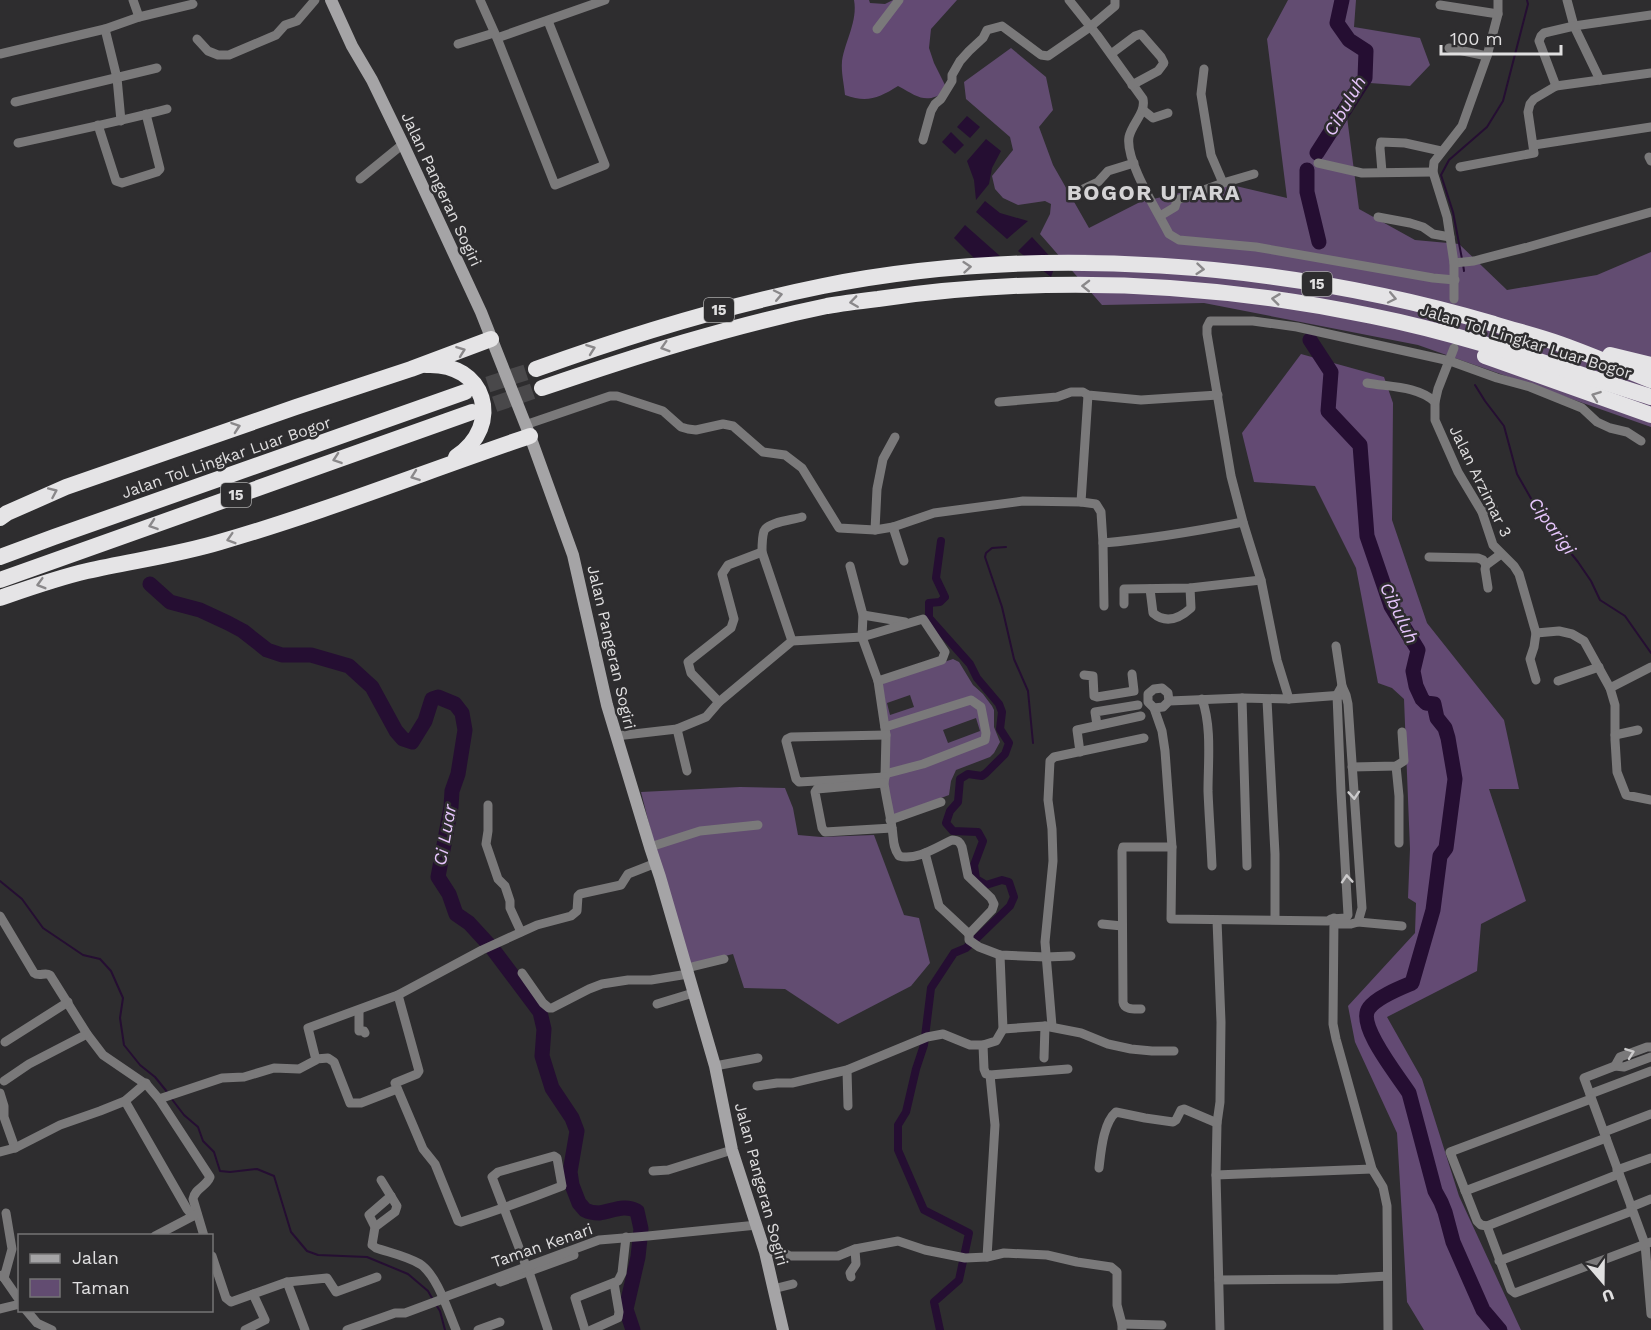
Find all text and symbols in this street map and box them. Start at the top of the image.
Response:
scale bar [1441,18,1561,56]
text: 100 m [1450,28,1503,49]
water label: Cibuluh [1319,72,1370,139]
street label: Jalan Pangeran Sogiri [397,109,486,269]
district label: BOGOR UTARA [1067,180,1241,205]
one-way arrow [962,261,971,274]
one-way arrow [1195,262,1204,275]
road number: 15 [1302,272,1332,296]
one-way arrow [1081,279,1090,292]
one-way arrow [773,290,783,303]
one-way arrow [1387,291,1397,304]
one-way arrow [1272,293,1281,305]
one-way arrow [850,296,859,308]
road number: 15 [704,298,734,322]
street label: Jalan Tol Lingkar Luar Bogor [1418,300,1634,383]
one-way arrow [660,340,671,352]
one-way arrow [585,343,596,356]
one-way arrow [455,345,466,358]
one-way arrow [1591,390,1602,403]
street label: Jalan Tol Lingkar Luar Bogor [119,412,334,502]
one-way arrow [231,422,241,435]
street label: Jalan Arzimar 3 [1445,422,1516,540]
one-way arrow [332,452,343,465]
one-way arrow [410,468,421,481]
road number: 15 [221,483,251,507]
one-way arrow [46,488,57,500]
water label: Ciparigi [1524,493,1581,560]
one-way arrow [148,517,159,530]
one-way arrow [226,532,236,544]
street label: Jalan Pangeran Sogiri [583,563,640,731]
one-way arrow [36,577,47,589]
water label: Cibuluh [1376,579,1423,647]
one-way arrow [1348,791,1361,800]
water label: Ci Luar [429,802,460,867]
one-way arrow [1340,875,1353,884]
one-way arrow [1624,1048,1635,1061]
street label: Jalan Pangeran Sogiri [731,1101,792,1268]
street label: Taman Kenari [489,1219,595,1272]
legend [18,1234,213,1312]
text: Jalan [72,1247,119,1268]
north arrow [1573,1252,1633,1312]
text: Taman [72,1277,130,1298]
text: U [1599,1285,1617,1306]

